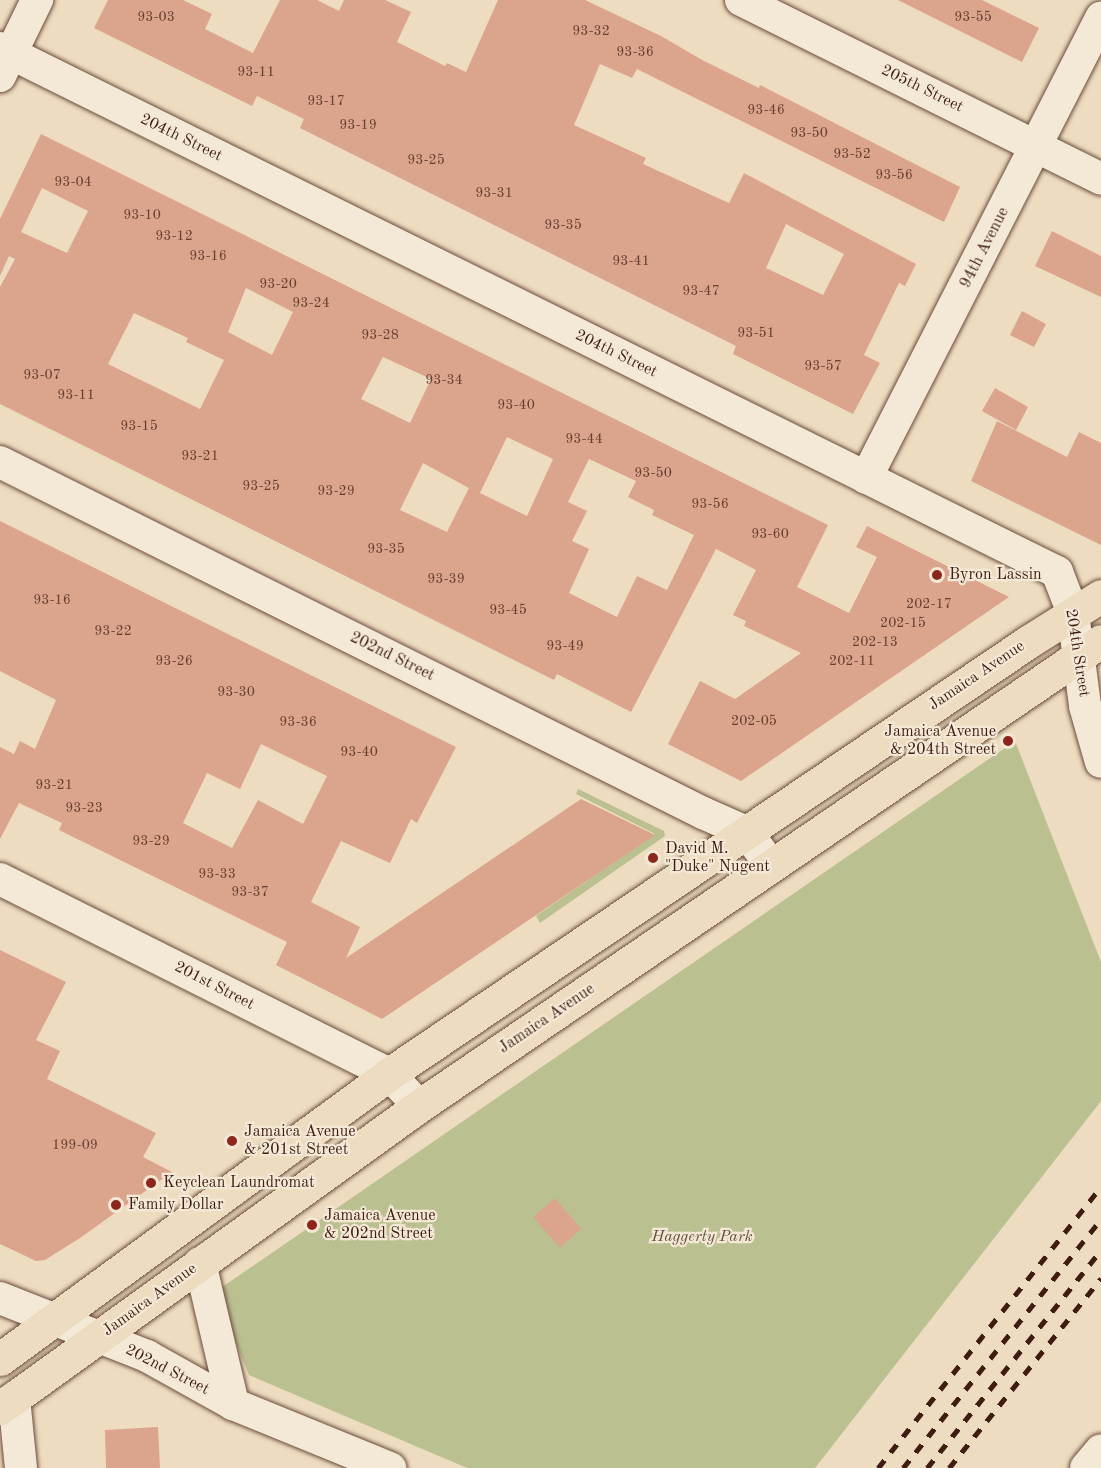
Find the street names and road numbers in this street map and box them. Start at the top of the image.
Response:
street label: 205th Street [878,61,966,117]
street label: 204th Street [137,110,225,166]
street label: 94th Avenue [956,204,1014,292]
street label: 204th Street [572,326,660,382]
street label: 204th Street [1061,608,1093,698]
street label: 202nd Street [347,628,437,686]
street label: Jamaica Avenue [925,637,1029,715]
street label: 201st Street [171,958,257,1014]
street label: Jamaica Avenue [495,980,599,1058]
street label: Jamaica Avenue [99,1259,201,1341]
street label: 202nd Street [122,1341,212,1399]

